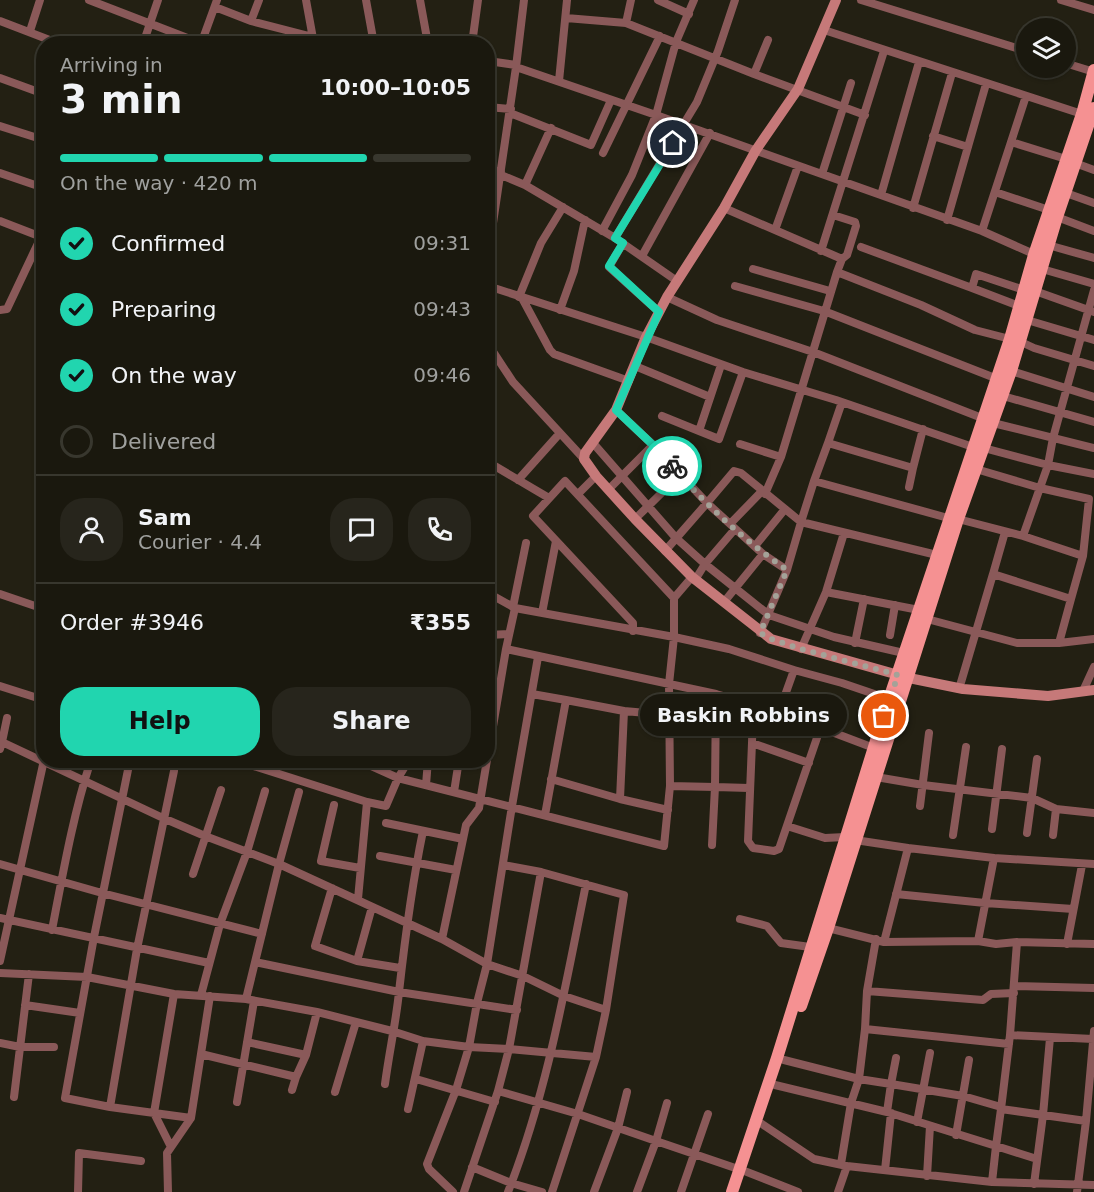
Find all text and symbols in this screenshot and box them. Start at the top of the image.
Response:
map controls [1016,18,1076,78]
button: layers [1016,18,1076,78]
text: Arriving in [60,53,163,77]
text: 10:00–10:05 [320,75,471,100]
text: 3 min [60,77,182,122]
pin [647,117,698,168]
icon: home [656,126,689,159]
text: On the way · 420 m [60,171,258,195]
icon: check [60,227,93,260]
text: Confirmed [111,231,225,256]
text: 09:31 [413,231,471,255]
icon: check [60,293,93,326]
text: Preparing [111,297,217,322]
text: 09:43 [413,297,471,321]
icon: check [60,359,93,392]
text: On the way [111,363,237,388]
text: 09:46 [413,363,471,387]
text: Delivered [111,429,216,454]
courier [642,436,702,496]
icon: bike [656,450,689,483]
button: person [60,498,123,561]
button: chat [330,498,393,561]
button: phone [408,498,471,561]
text: Sam [138,505,192,530]
text: Courier · 4.4 [138,530,262,554]
text: Order #3946 [60,610,204,635]
text: ₹355 [410,610,471,635]
button: Help [60,687,260,756]
button: Share [272,687,471,756]
pin [858,690,909,741]
callout: Baskin Robbins [641,695,848,737]
icon: bag [867,699,900,732]
text: Baskin Robbins [657,703,830,727]

